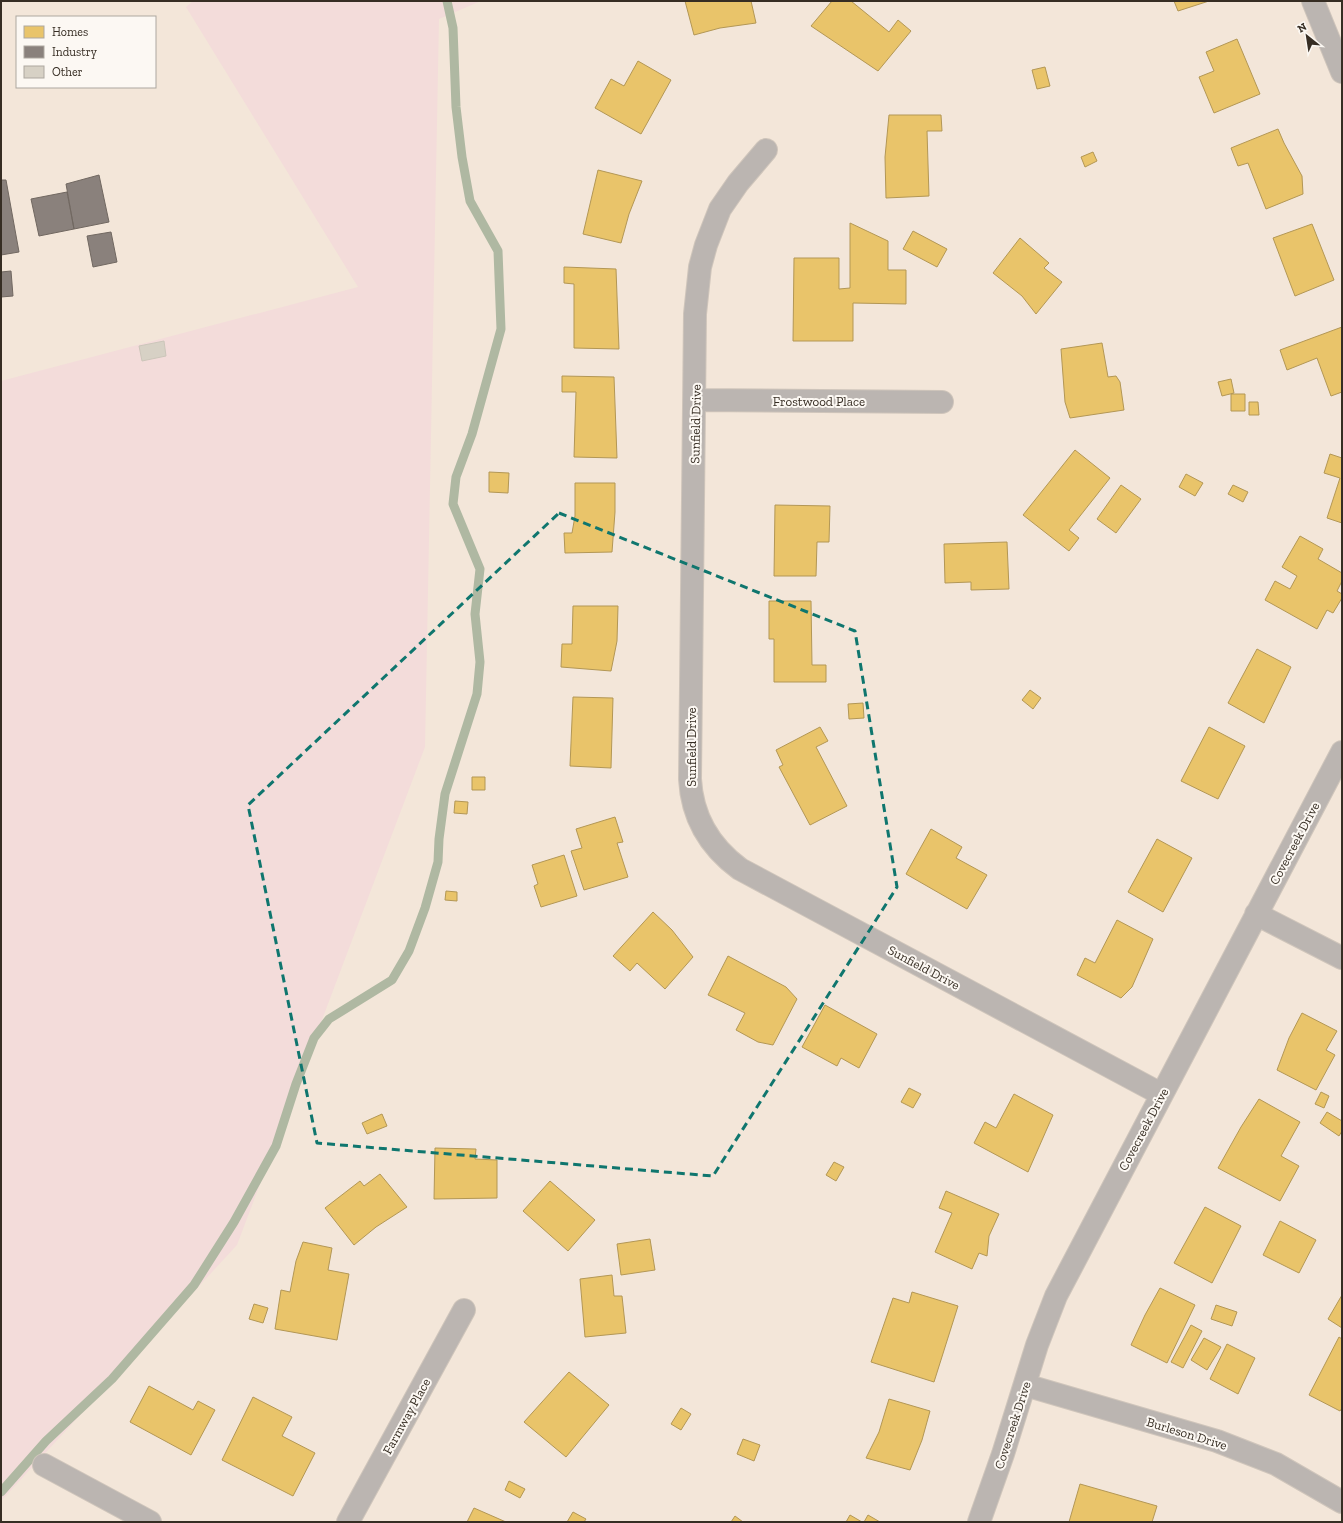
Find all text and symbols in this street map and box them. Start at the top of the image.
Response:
legend [16,16,156,88]
north arrow [1287,16,1327,56]
text: N [1295,20,1310,35]
text: Homes [52,25,88,39]
text: Industry [52,45,98,59]
text: Other [52,65,83,79]
street label: Sunfield Drive [687,384,704,464]
street label: Frostwood Place [773,394,865,409]
street label: Sunfield Drive [684,707,699,787]
street label: Covecreek Drive [1266,799,1323,887]
street label: Sunfield Drive [885,942,962,993]
street label: Covecreek Drive [1115,1085,1172,1173]
street label: Farmway Place [379,1376,433,1457]
street label: Covecreek Drive [991,1379,1034,1471]
street label: Burleson Drive [1145,1414,1229,1453]

